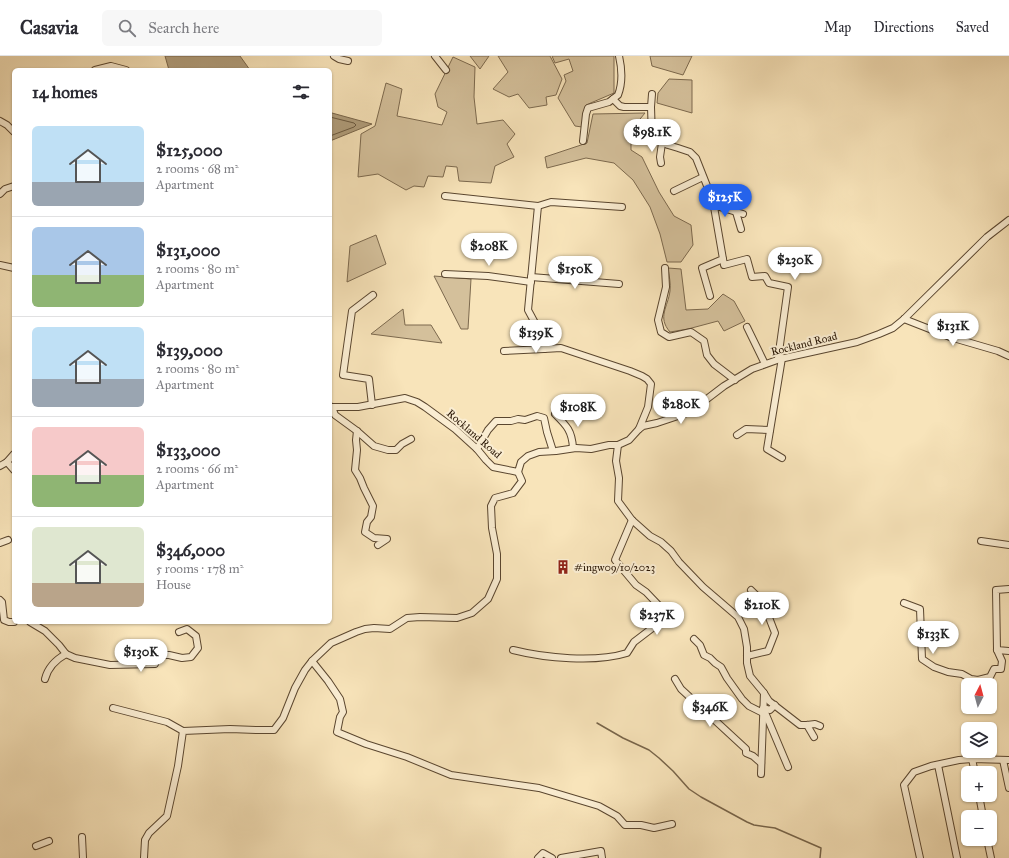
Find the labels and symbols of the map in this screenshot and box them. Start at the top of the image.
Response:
pin: $98.1K [619,119,685,153]
pin: $125K [697,184,753,218]
pin: $208K [461,233,517,267]
pin: $230K [767,247,823,281]
pin: $150K [547,256,603,290]
pin: $131K [925,313,981,347]
pin: $139K [508,320,564,354]
street label: Rockland Road [769,329,839,359]
pin: $280K [653,391,709,425]
pin: $108K [550,394,606,428]
street label: Rockland Road [444,407,504,461]
building icon: #ingw09/10/2023 [555,559,571,575]
place label: #ingw09/10/2023 [574,561,655,574]
pin: $210K [734,592,790,626]
pin: $237K [629,602,685,636]
pin: $133K [905,621,961,655]
pin: $130K [113,639,169,673]
north arrow [961,678,997,714]
pin: $346K [682,694,738,728]

